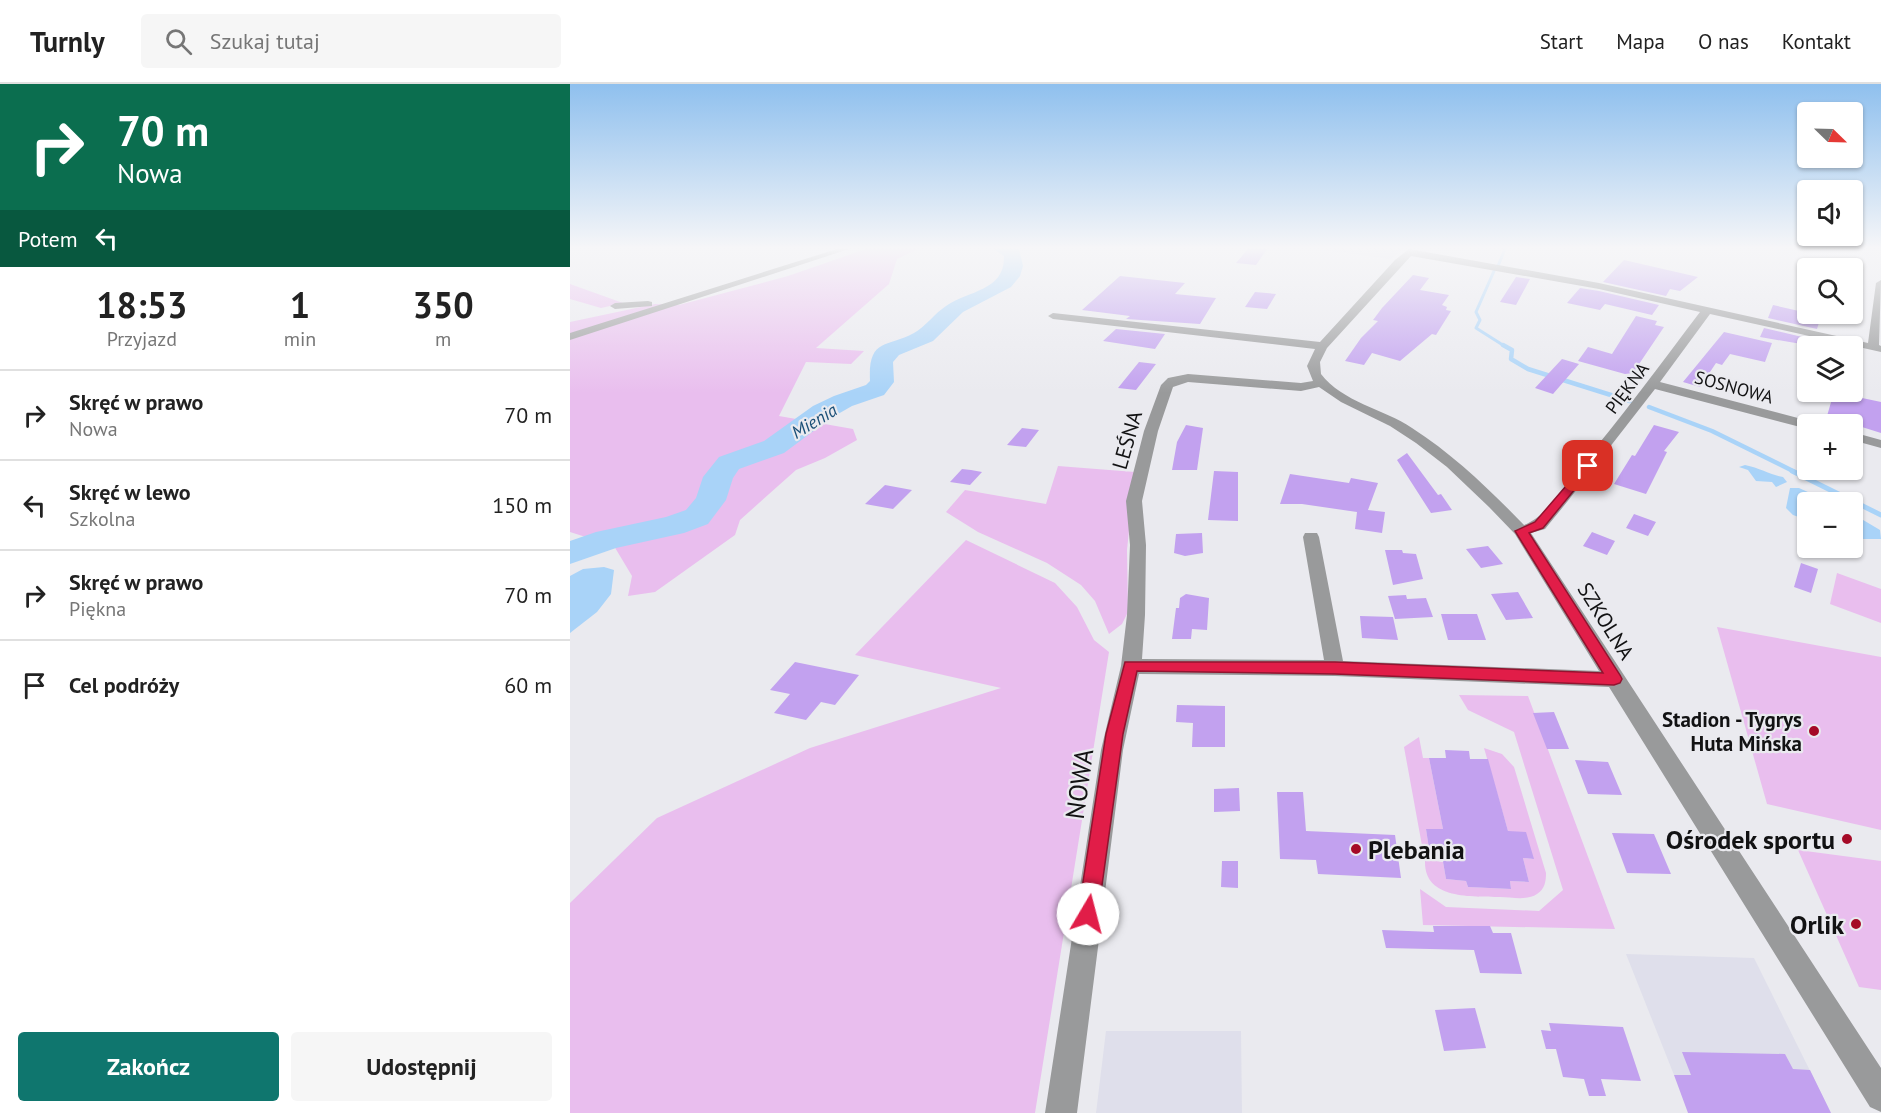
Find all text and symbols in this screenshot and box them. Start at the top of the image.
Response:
search box [141,14,561,68]
text: Turnly [30,23,105,60]
icon: search [162,25,195,58]
text: Szukaj tutaj [210,27,320,55]
text: Start [1540,28,1583,55]
text: Mapa [1616,28,1665,55]
text: O nas [1698,28,1749,55]
text: Kontakt [1782,28,1851,55]
north arrow [1797,102,1863,168]
map controls [1797,102,1863,558]
text: 70 m [117,103,209,158]
icon: right [18,108,96,186]
text: Nowa [117,156,183,190]
button: sound [1797,180,1863,246]
icon: left [90,222,123,255]
text: Potem [18,225,78,253]
button: search [1797,258,1863,324]
text: 18:53 [96,281,188,328]
text: 1 [290,281,310,328]
text: 350 [413,281,474,328]
text: Przyjazd [107,326,177,352]
text: min [284,326,316,352]
text: m [435,326,451,352]
button: layers [1797,336,1863,402]
street label: PIĘKNA [1600,357,1654,418]
street label: SOSNOWA [1692,365,1776,409]
text: Skręć w prawo [69,388,203,416]
water label: Mienia [787,398,841,444]
icon: right [18,399,51,432]
text: 70 m [504,401,552,429]
street label: LEŚNA [1106,407,1148,472]
button: + [1797,414,1863,480]
text: Nowa [69,416,118,442]
pin [1562,440,1613,491]
icon: arrive [1571,449,1604,482]
text: Skręć w lewo [69,478,190,506]
icon: left [18,489,51,522]
text: 150 m [492,491,552,519]
button: − [1797,492,1863,558]
text: Szkolna [69,506,135,532]
text: Skręć w prawo [69,568,203,596]
street label: SZKOLNA [1572,577,1641,665]
icon: right [18,579,51,612]
text: 70 m [504,581,552,609]
text: Piękna [69,596,126,622]
icon: arrive [18,669,51,702]
text: Cel podróży [69,671,179,699]
text: 60 m [504,671,552,699]
place label: Stadion - Tygrys Huta Mińska [1662,706,1802,757]
marker: Stadion - Tygrys Huta Mińska [1807,724,1821,738]
street label: NOWA [1058,747,1100,821]
place label: Ośrodek sportu [1666,823,1835,856]
marker: Ośrodek sportu [1840,832,1854,846]
place label: Plebania [1368,833,1465,866]
marker: Plebania [1349,842,1363,856]
position arrow [1056,882,1120,946]
place label: Orlik [1790,908,1844,941]
marker: Orlik [1849,917,1863,931]
button: Zakończ [18,1032,279,1101]
button: Udostępnij [291,1032,552,1101]

